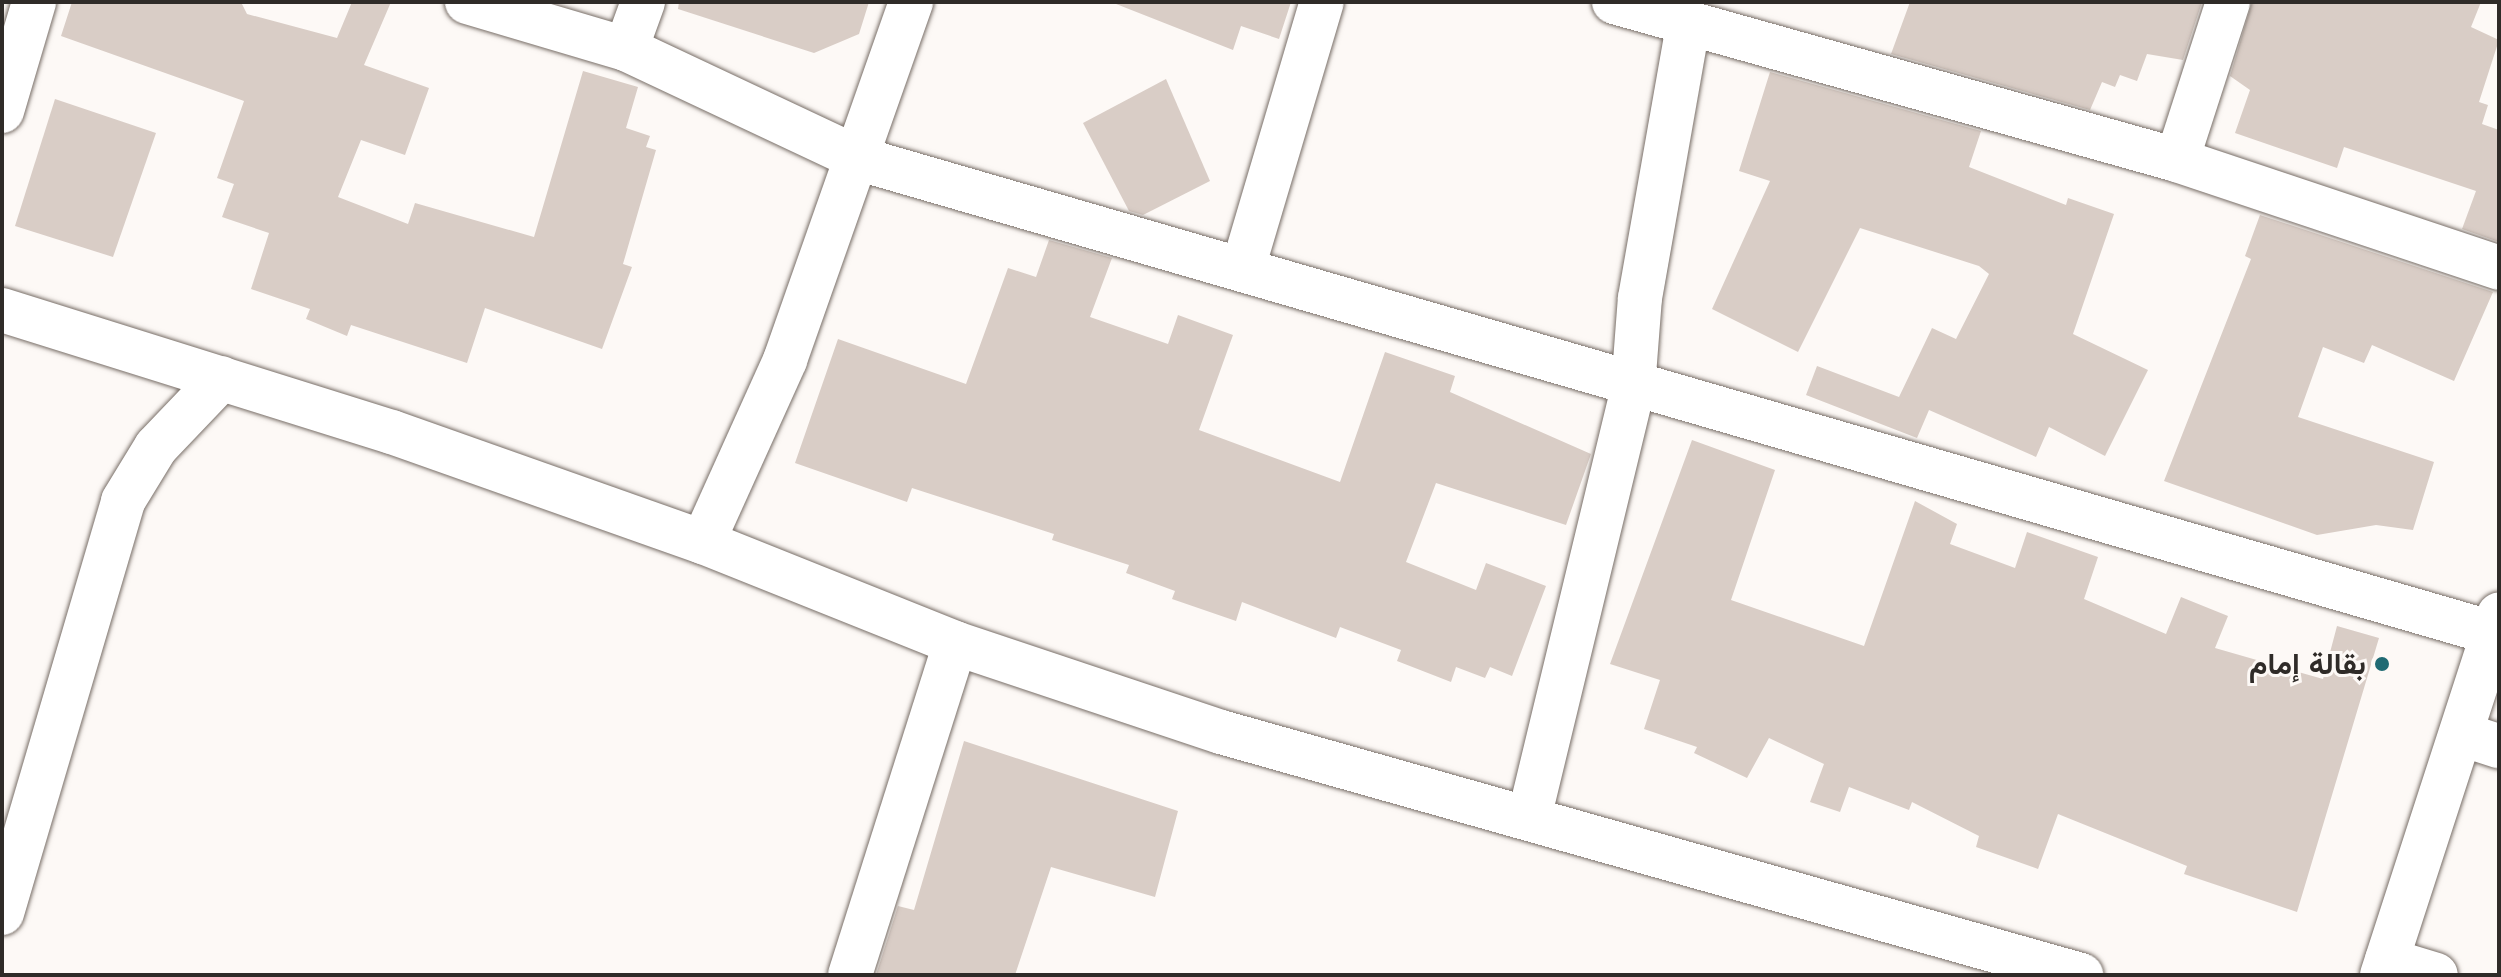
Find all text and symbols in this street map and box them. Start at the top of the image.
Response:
place label: بقالة إمام [2249,646,2366,682]
marker: بقالة إمام [2373,655,2391,673]

